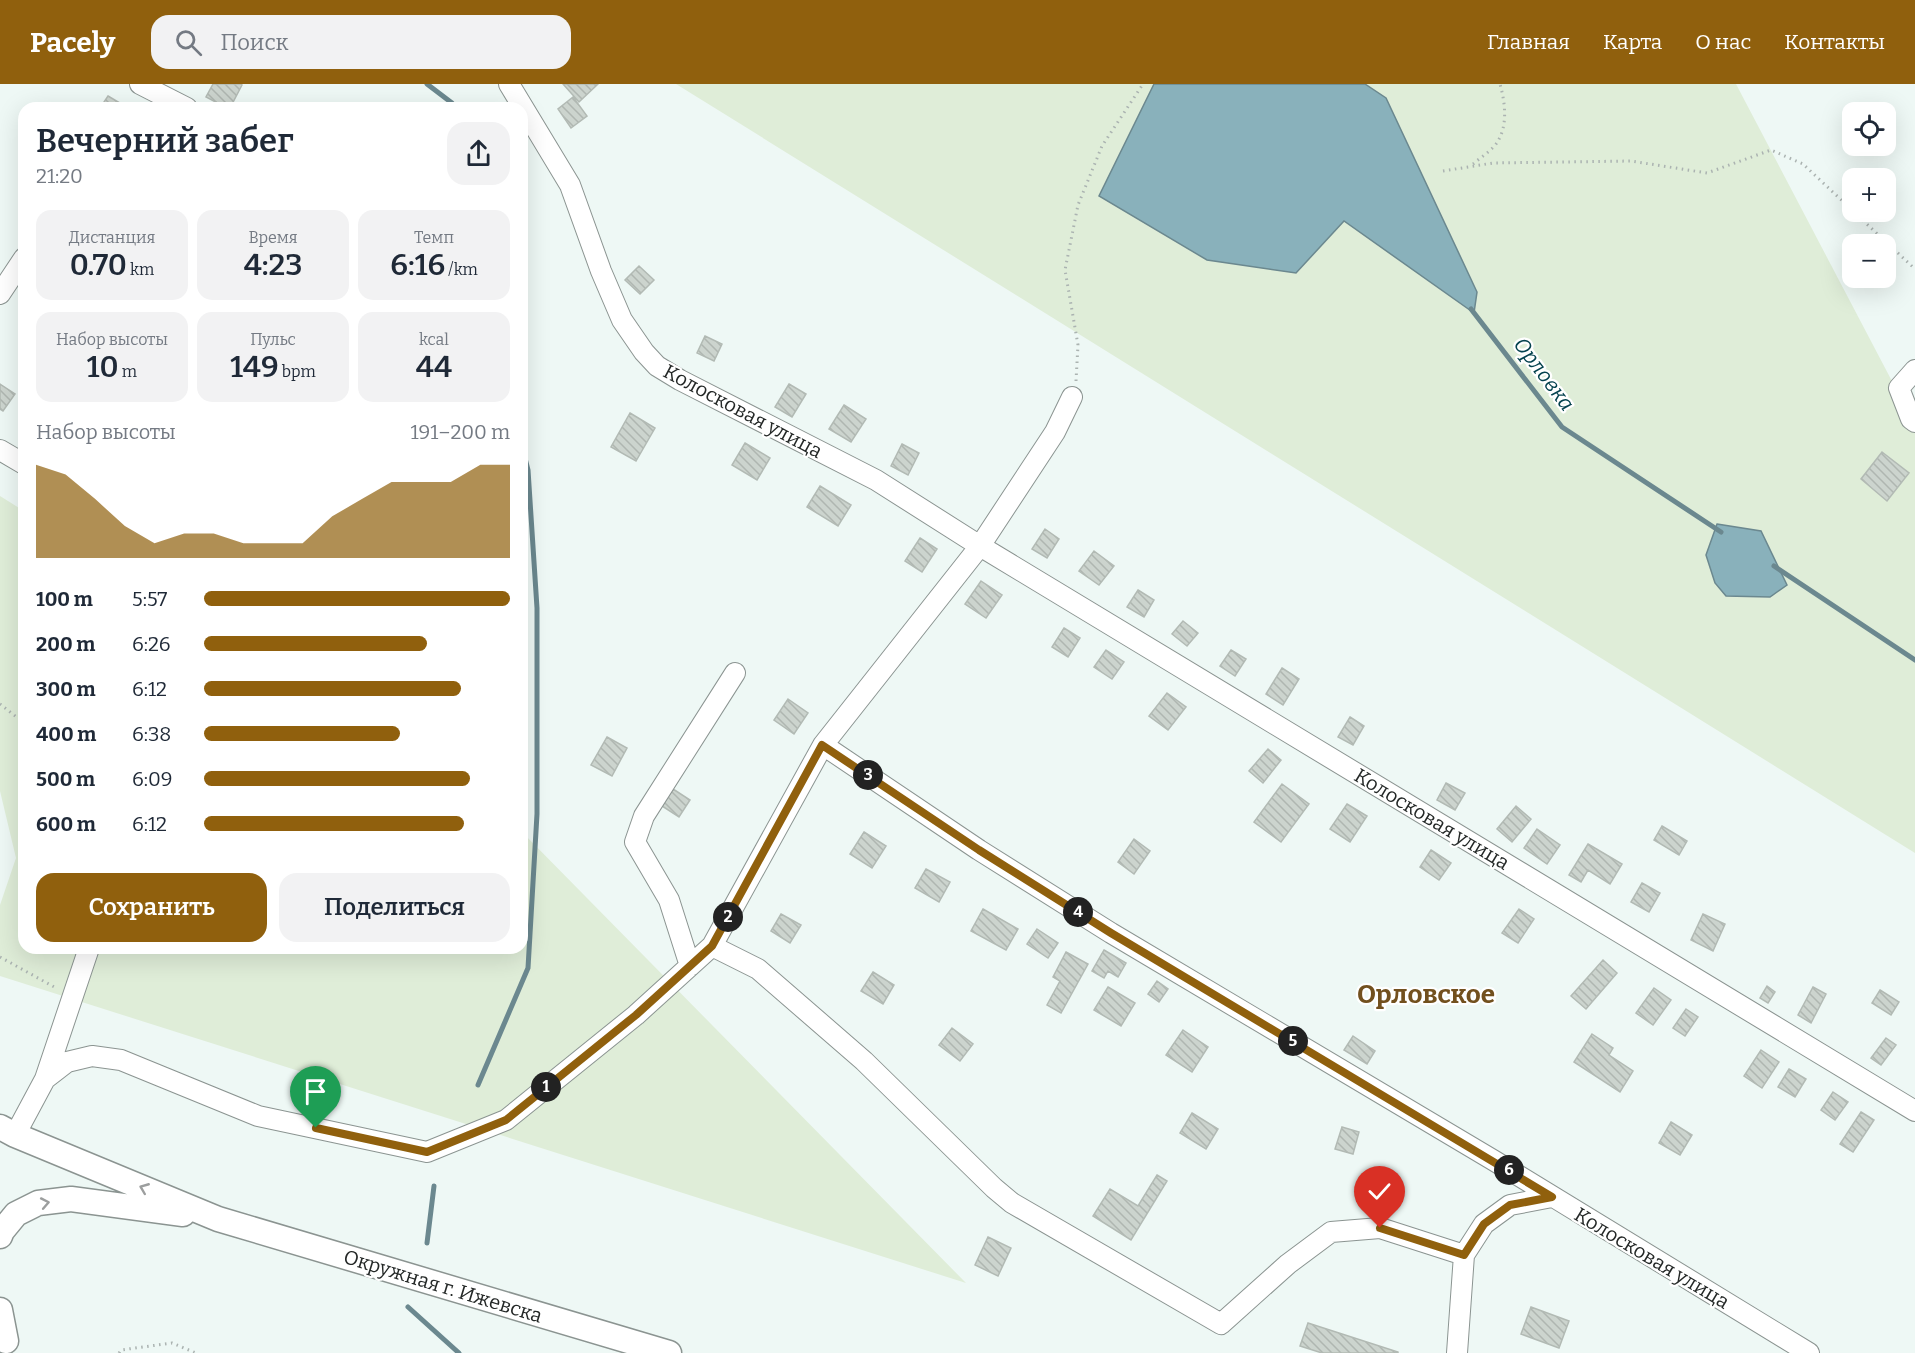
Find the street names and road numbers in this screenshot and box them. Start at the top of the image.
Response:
street label: Колосковая улица [659,359,827,463]
street label: Колосковая улица [1350,763,1514,875]
street label: Колосковая улица [1570,1202,1734,1314]
street label: Окружная г. Ижевска [341,1244,545,1328]

